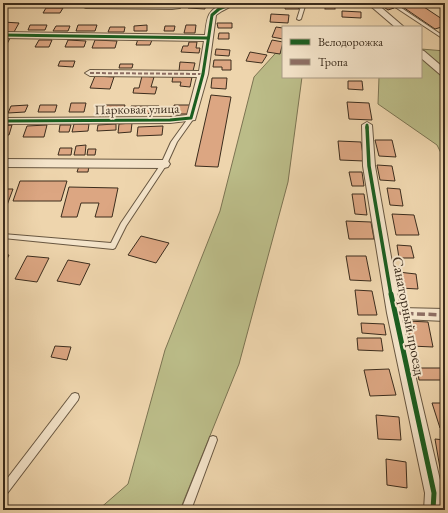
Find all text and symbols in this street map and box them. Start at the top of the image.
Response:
legend [282,26,422,78]
text: Велодорожка [318,34,383,50]
text: Тропа [318,54,348,70]
street label: Парковая улица [95,100,180,118]
street label: Санаторный проезд [388,255,430,377]

